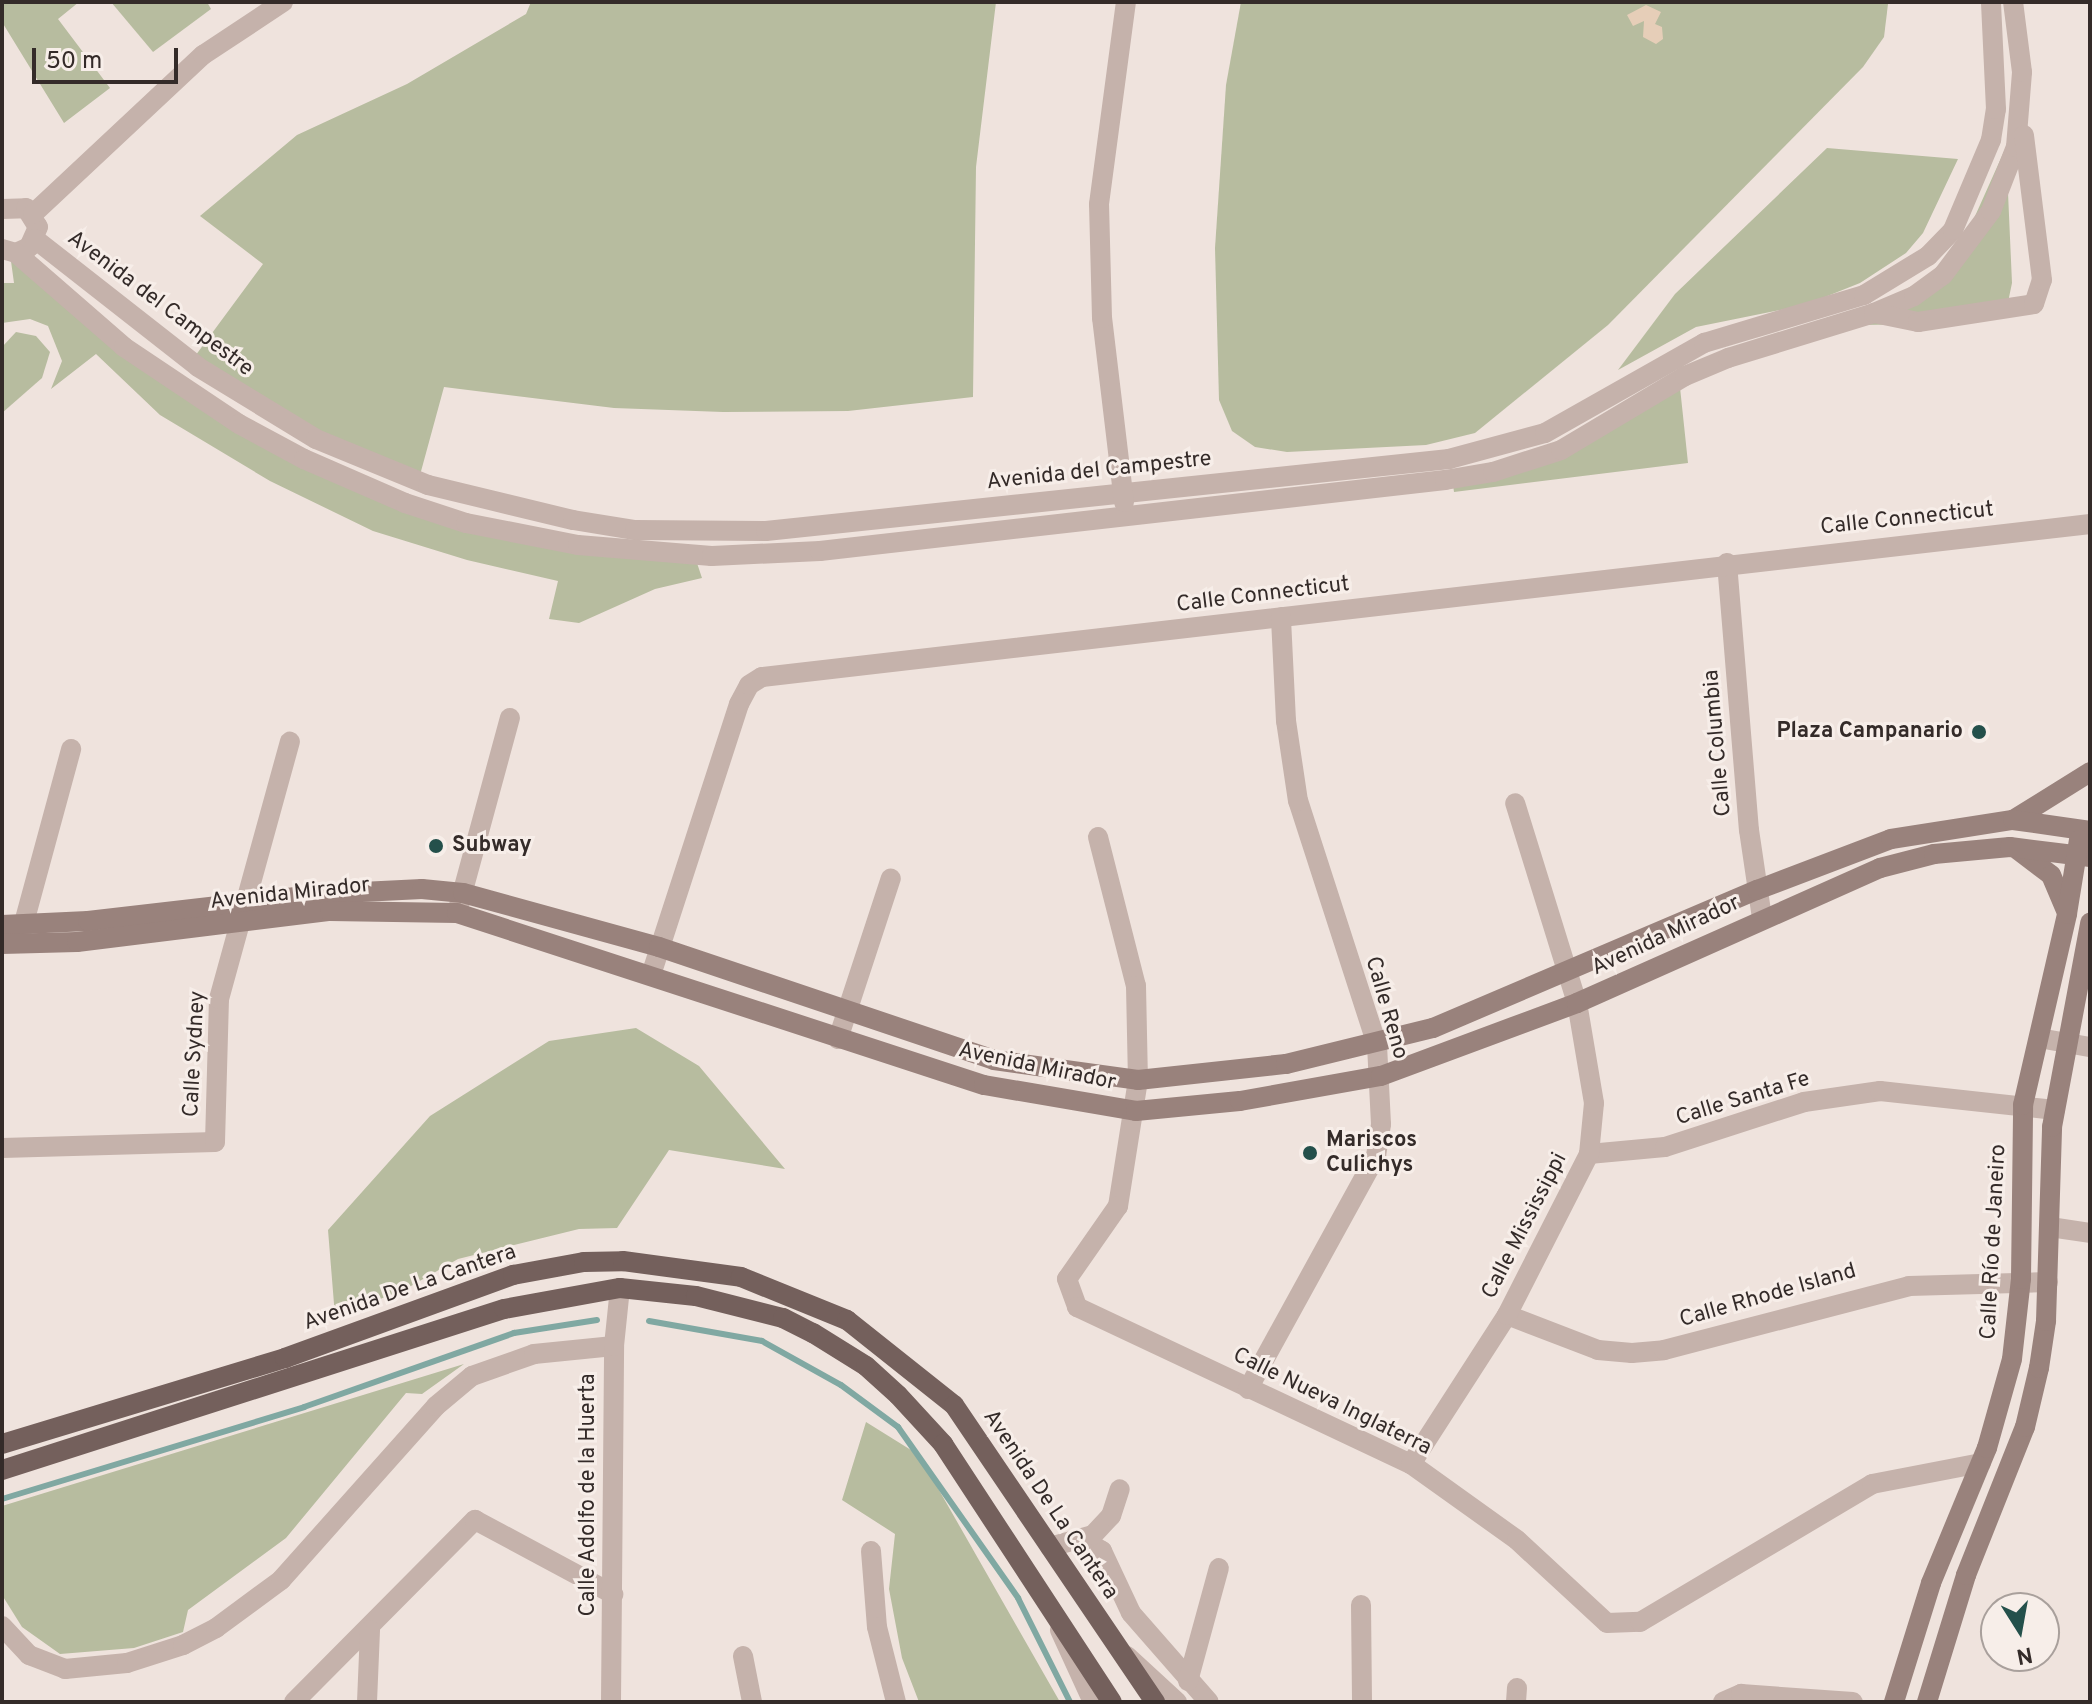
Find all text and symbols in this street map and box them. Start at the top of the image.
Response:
scale bar [36,32,182,82]
text: 50 m [46,47,102,77]
street label: Avenida del Campestre [62,225,258,383]
street label: Avenida del Campestre [985,446,1213,496]
street label: Calle Connecticut [1819,497,1995,541]
street label: Calle Connecticut [1175,571,1351,619]
street label: Calle Columbia [1698,668,1738,818]
place label: Plaza Campanario [1776,719,1963,745]
marker: Plaza Campanario [1970,723,1988,741]
place label: Subway [452,833,532,859]
marker: Subway [427,837,445,855]
street label: Avenida Mirador [209,872,371,916]
street label: Avenida Mirador [1588,890,1744,982]
street label: Calle Reno [1359,954,1413,1062]
street label: Calle Sydney [179,990,211,1118]
street label: Avenida Mirador [956,1037,1118,1097]
street label: Calle Santa Fe [1673,1066,1813,1132]
place label: Mariscos Culichys [1326,1127,1417,1178]
marker: Mariscos Culichys [1301,1144,1319,1162]
street label: Calle Río de Janeiro [1976,1144,2012,1340]
street label: Calle Mississippi [1477,1149,1573,1303]
street label: Avenida De La Cantera [300,1239,520,1337]
street label: Calle Rhode Island [1677,1258,1859,1334]
street label: Calle Nueva Inglaterra [1228,1342,1436,1462]
street label: Calle Adolfo de la Huerta [576,1373,602,1617]
street label: Avenida De La Cantera [977,1405,1123,1605]
north arrow [1980,1592,2060,1672]
text: N [2014,1639,2035,1669]

